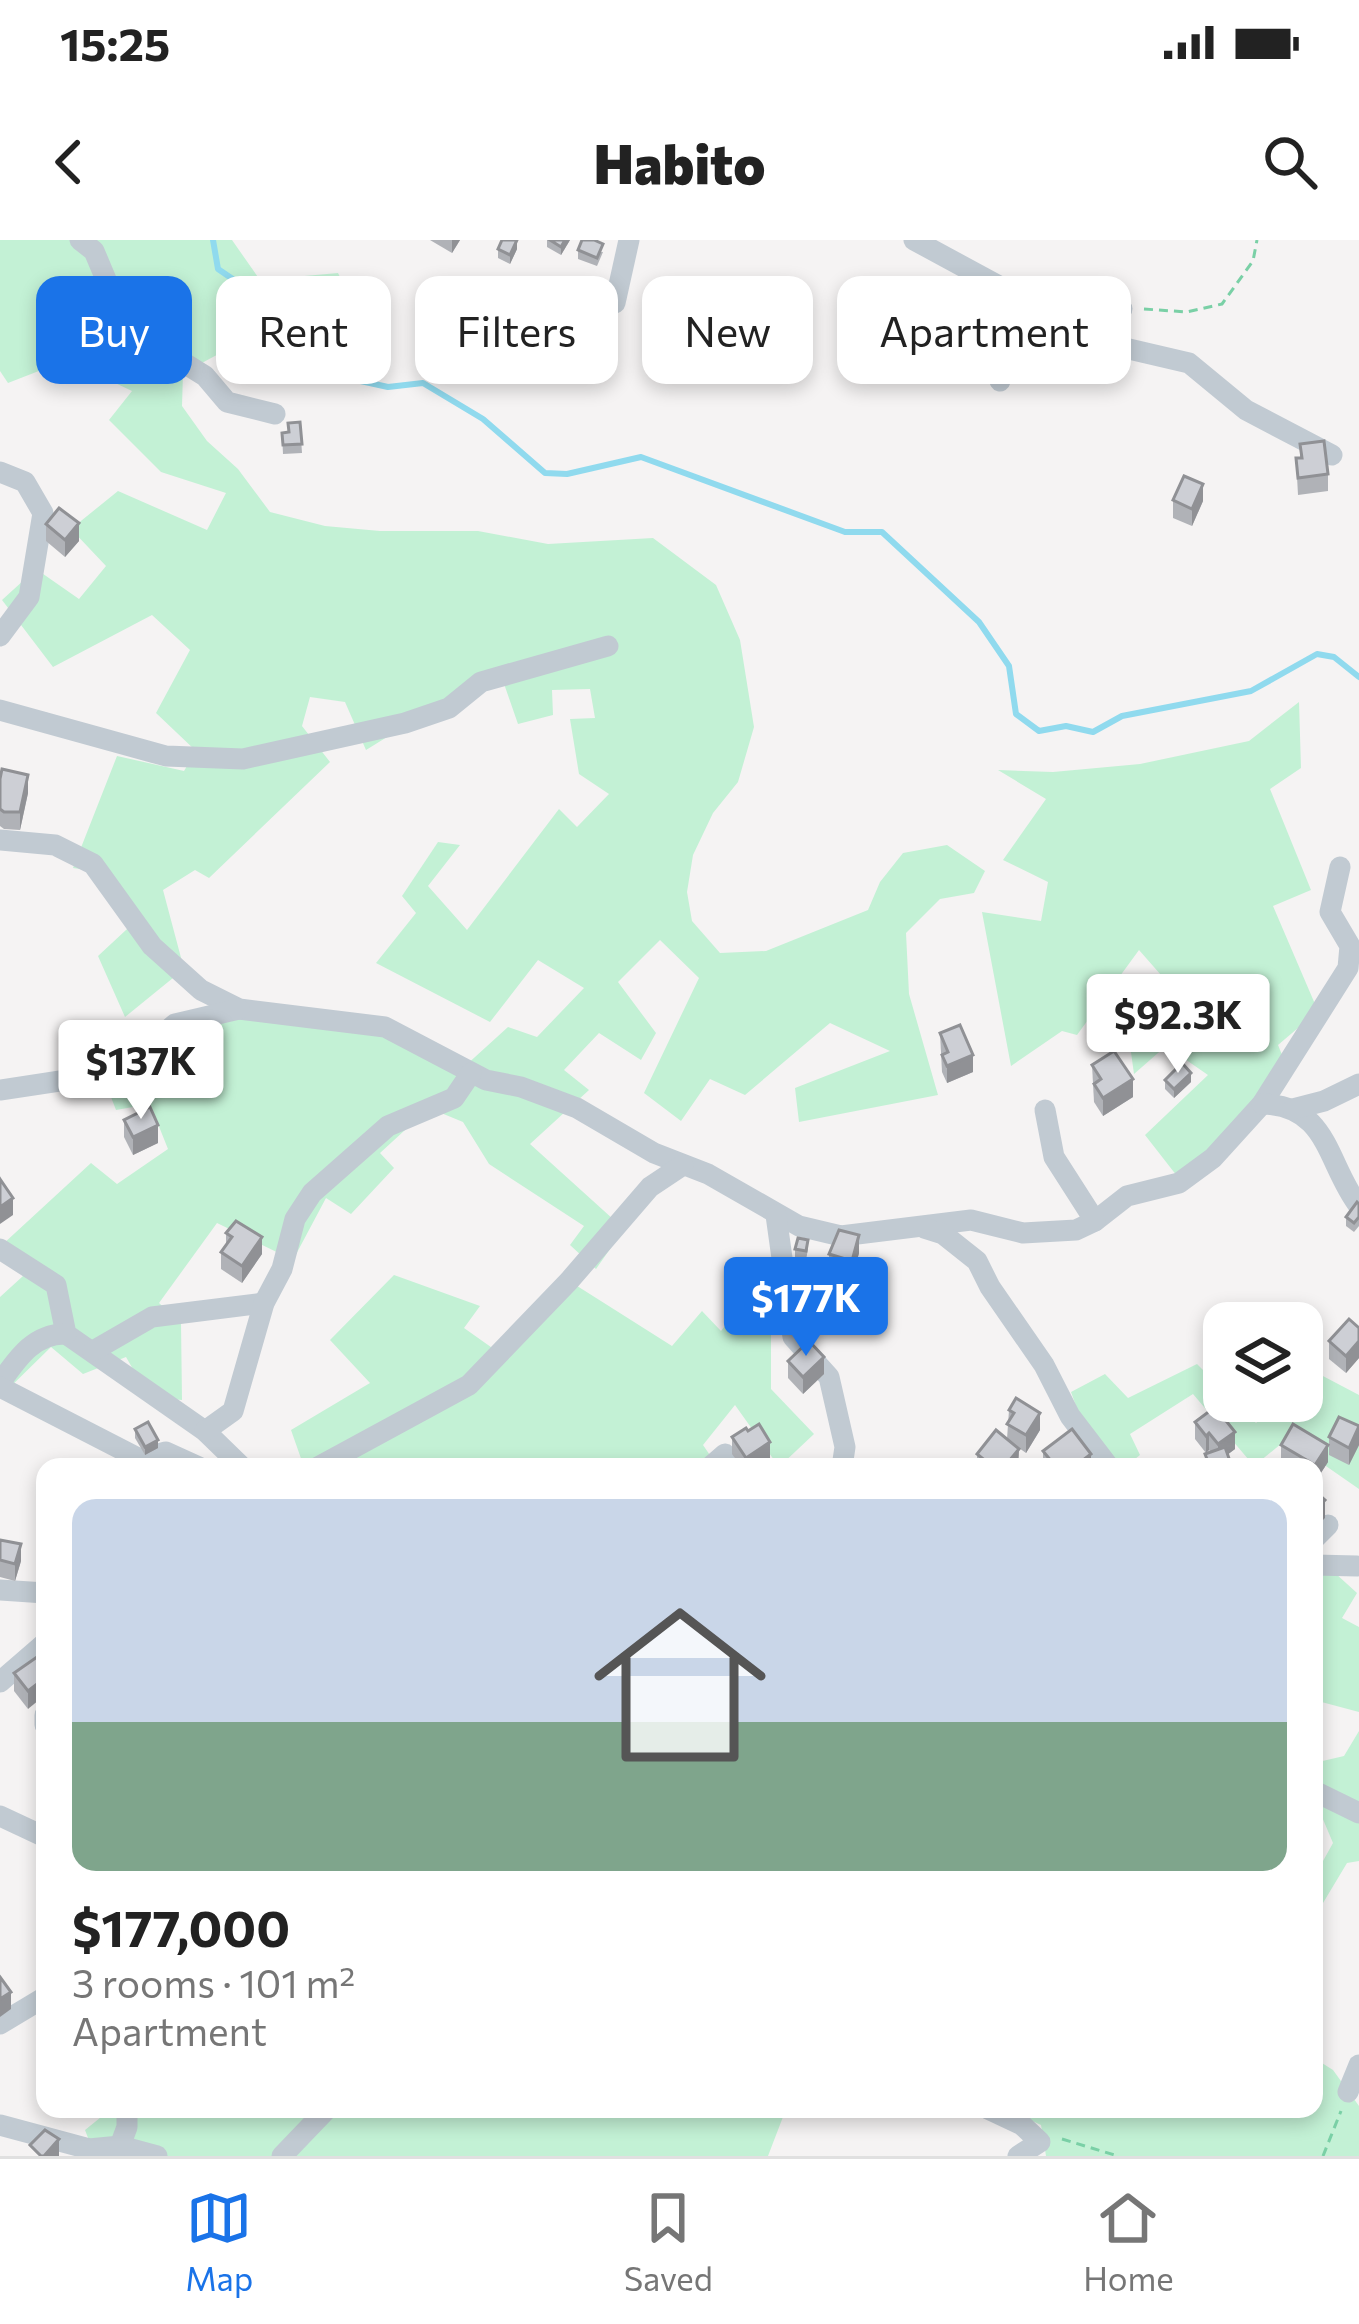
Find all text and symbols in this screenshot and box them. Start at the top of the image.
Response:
text: 15:25 [60,15,170,70]
icon: back [36,129,102,195]
text: Habito [594,129,766,195]
icon: search [1257,129,1323,195]
chip: Buy [36,276,192,384]
chip: Rent [216,276,391,384]
chip: Filters [415,276,618,384]
chip: New [642,276,813,384]
chip: Apartment [837,276,1131,384]
pin: $92.3K [1080,974,1276,1076]
text: $92.3K [1114,989,1242,1037]
pin: $137K [57,1020,225,1122]
text: $137K [85,1035,197,1083]
pin: $177K [722,1257,890,1359]
text: $177K [751,1272,861,1320]
map controls [1203,1302,1323,1422]
button: layers [1203,1302,1323,1422]
icon: home [572,1577,788,1793]
text: $177,000 [72,1895,290,1958]
text: 3 rooms · 101 m² [72,1958,355,2006]
text: Apartment [72,2006,267,2054]
tab: Map [185,2185,253,2298]
tab: Saved [624,2185,713,2298]
tab: Home [1083,2185,1174,2298]

